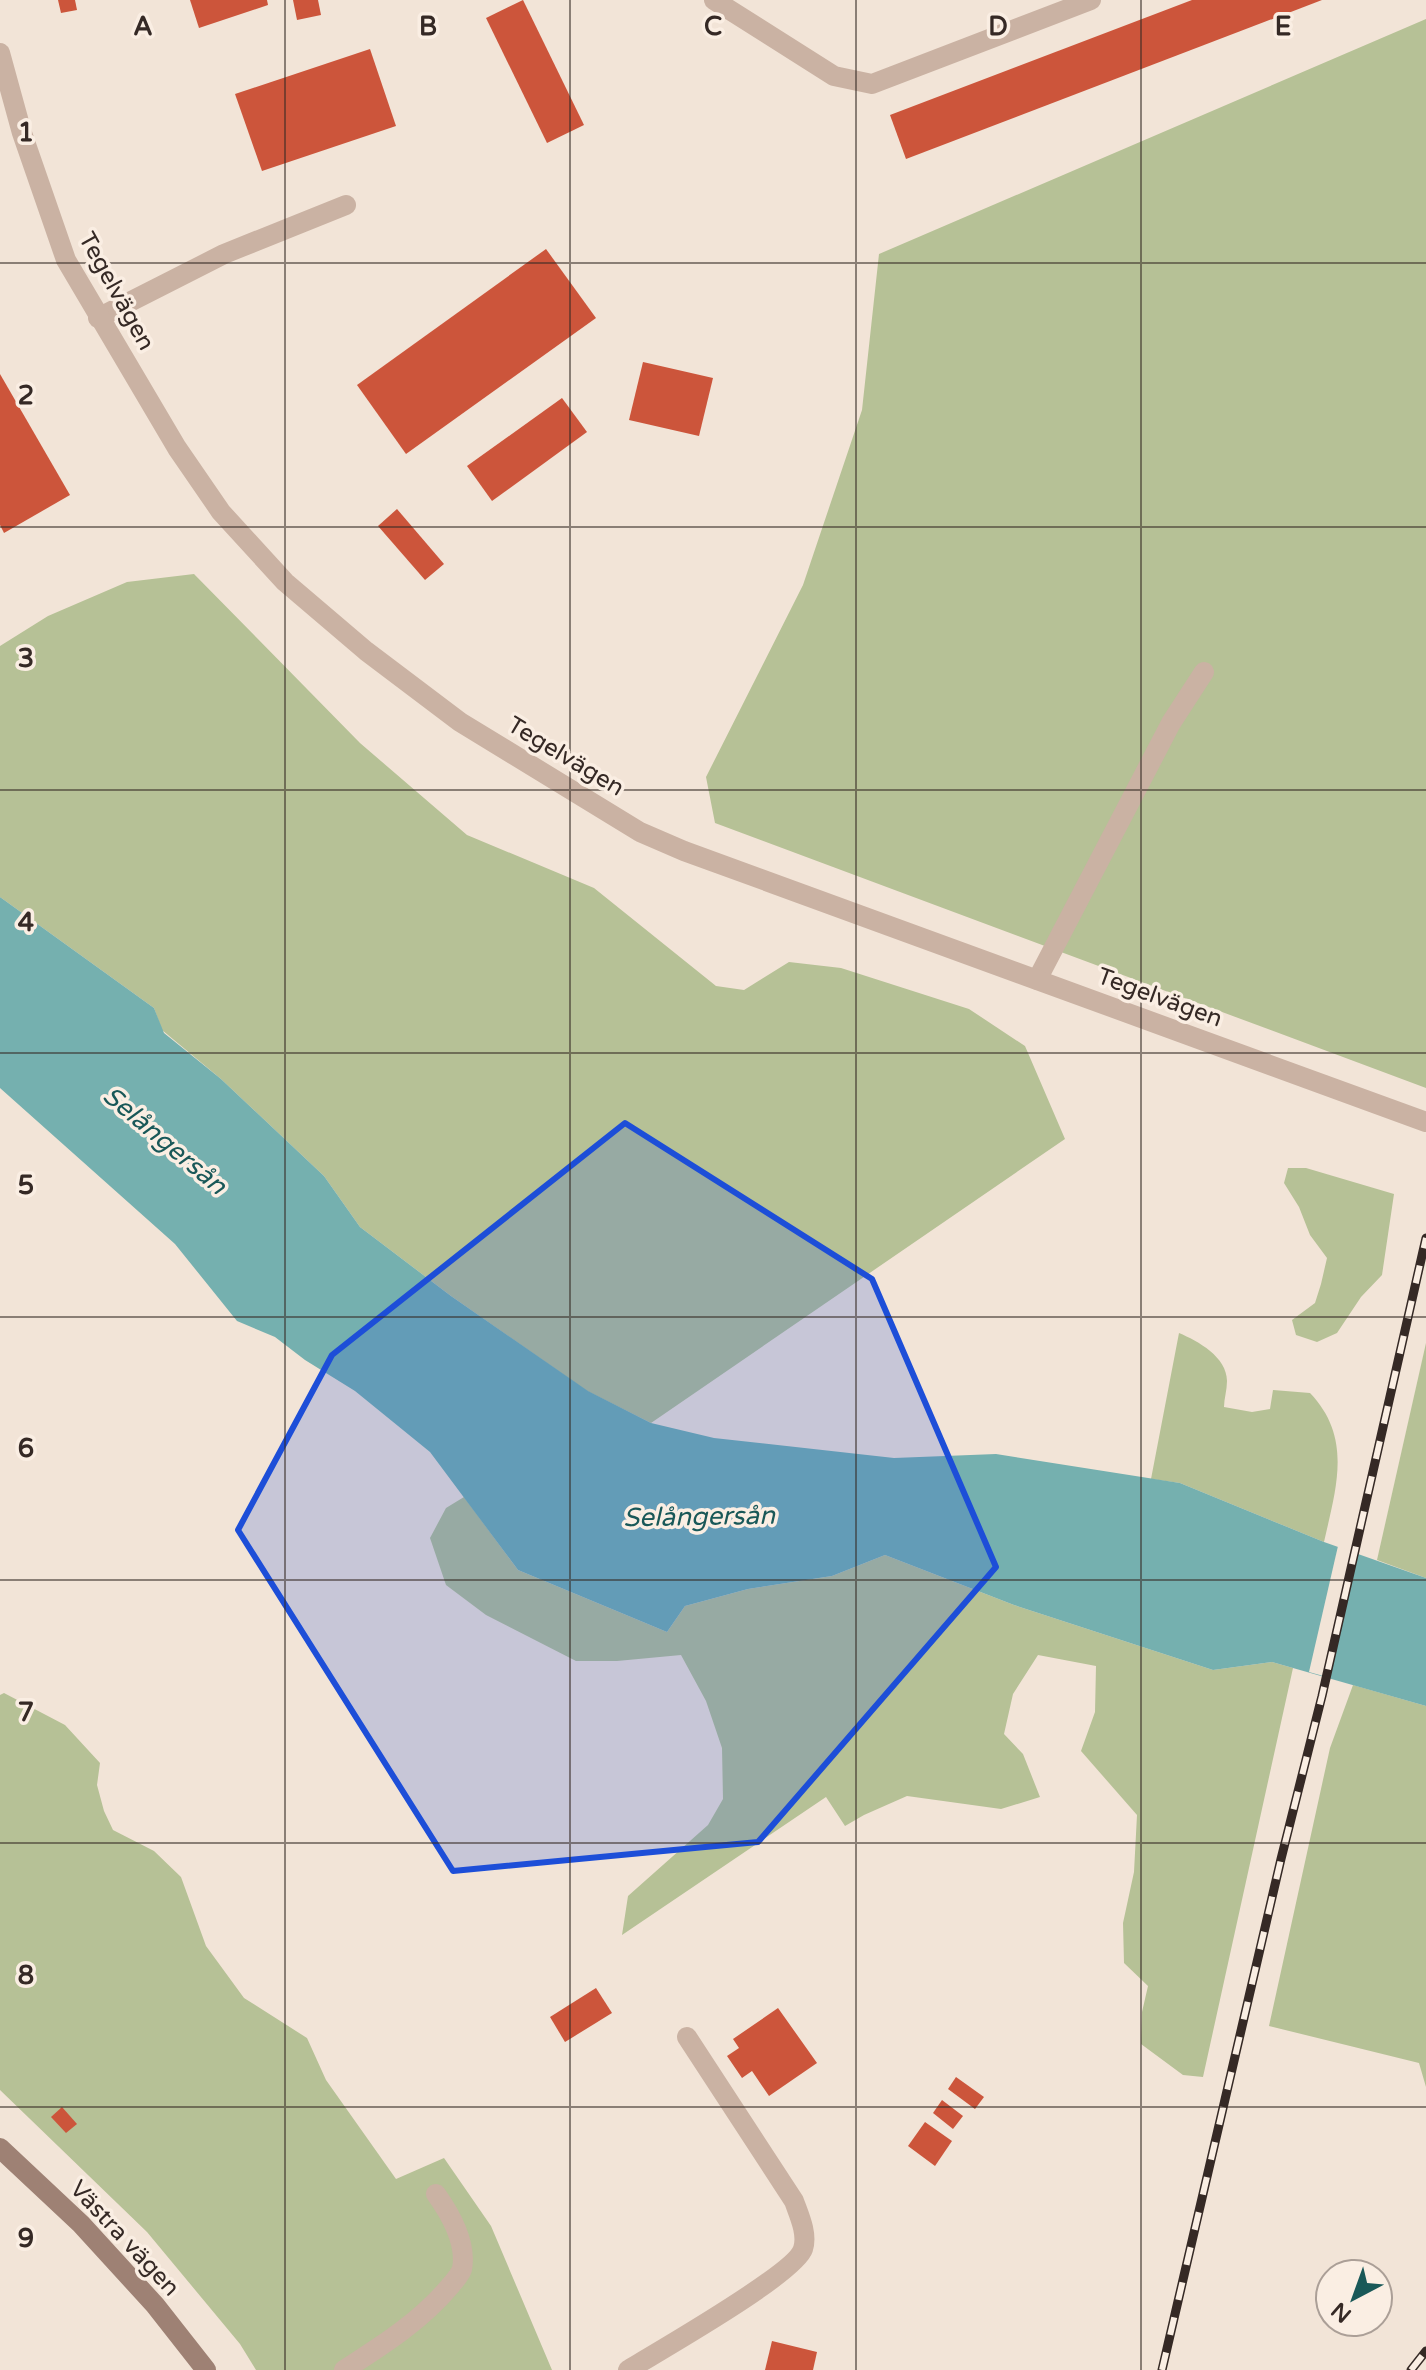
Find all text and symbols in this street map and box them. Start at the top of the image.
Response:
text: A [133,11,153,42]
text: B [419,11,437,42]
text: C [704,11,722,42]
text: D [988,11,1008,42]
text: E [1275,11,1291,42]
text: 1 [18,117,34,148]
street label: Tegelvägen [72,227,161,355]
text: 2 [18,380,34,411]
text: 3 [18,643,34,674]
street label: Tegelvägen [502,710,629,803]
text: 4 [18,907,34,938]
street label: Tegelvägen [1093,961,1226,1033]
water label: Selångersån [97,1080,234,1202]
text: 5 [18,1170,34,1201]
text: 6 [18,1433,34,1464]
water label: Selångersån [623,1500,776,1533]
text: 7 [18,1697,34,1728]
text: 8 [18,1960,34,1991]
street label: Västra vägen [64,2174,186,2302]
text: 9 [18,2223,34,2254]
north arrow [1314,2258,1394,2338]
text: N [1326,2297,1357,2328]

